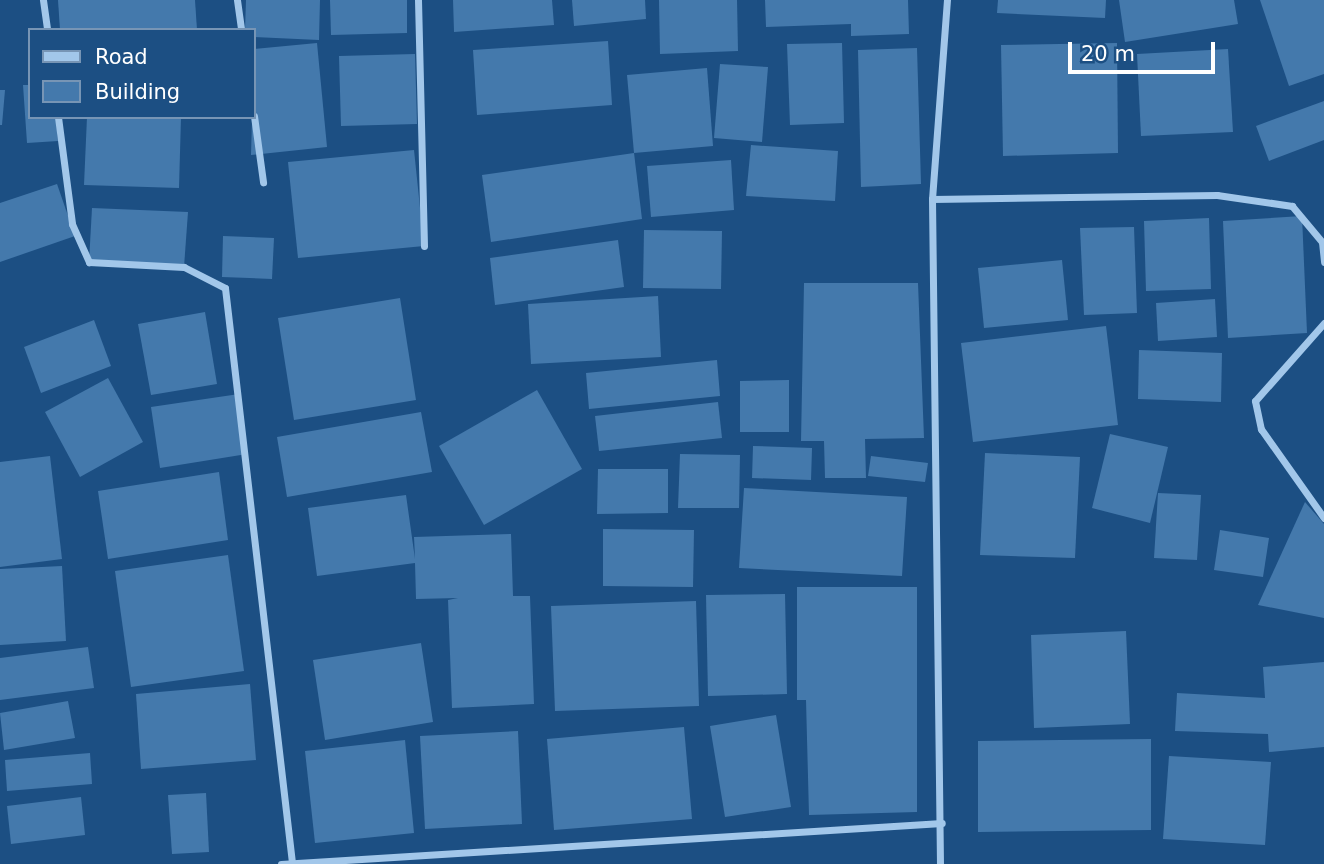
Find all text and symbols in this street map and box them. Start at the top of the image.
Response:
legend [28,28,256,119]
scale bar [1072,28,1219,72]
text: 20 m [1081,42,1135,66]
text: Road [95,45,148,69]
text: Building [95,80,180,104]

